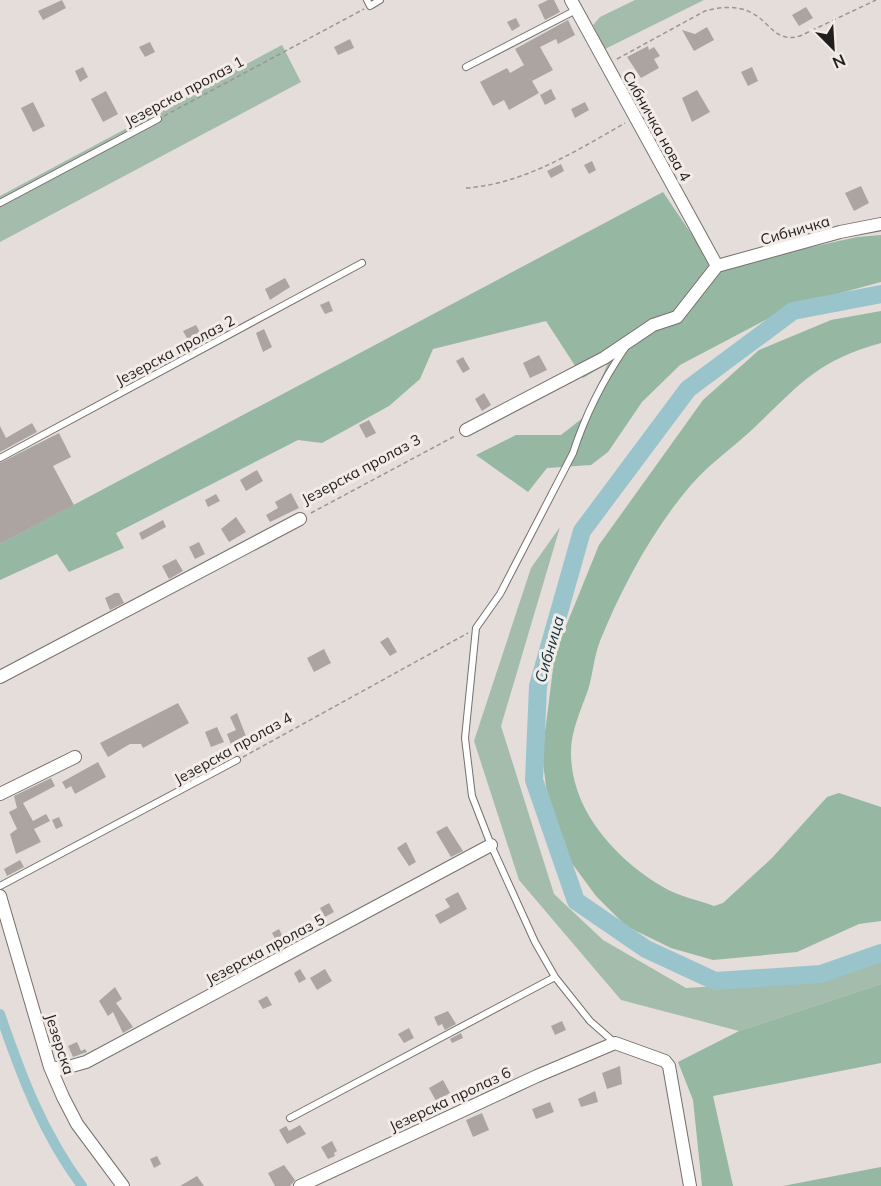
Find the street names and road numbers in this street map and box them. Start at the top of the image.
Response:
street label: Језерска пролаз 1 [121,52,247,130]
street label: Сибничка нова 4 [619,67,695,185]
street label: Сибничка [758,211,832,249]
street label: Језерска пролаз 2 [112,311,238,389]
street label: Језерска пролаз 3 [298,430,424,508]
street label: Језерска пролаз 4 [171,708,295,788]
street label: Језерска пролаз 5 [202,910,328,988]
street label: Језерска [41,1011,79,1077]
street label: Језерска пролаз 6 [386,1062,514,1136]

